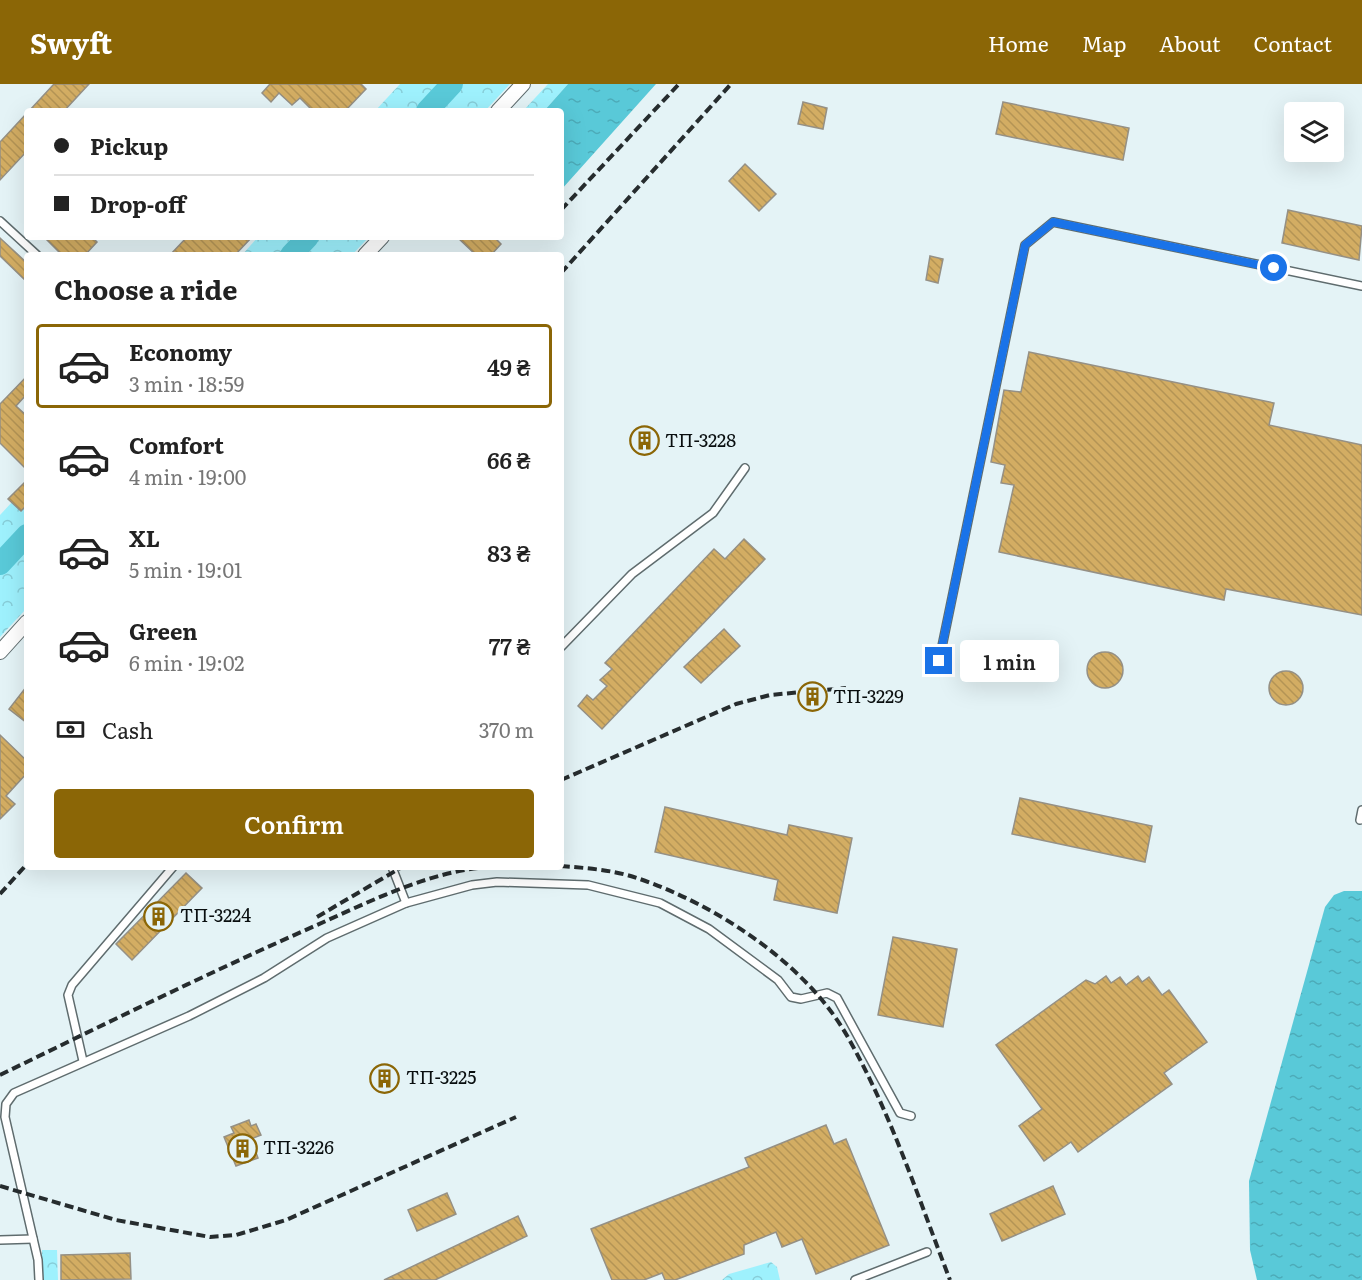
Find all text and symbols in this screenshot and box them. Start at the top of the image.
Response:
text: Swyft [30,21,112,63]
text: Home [988,27,1049,58]
text: Map [1082,27,1126,58]
text: About [1159,27,1221,58]
text: Contact [1254,27,1332,58]
map controls [1284,102,1344,162]
button: layers [1284,102,1344,162]
text: Pickup [90,129,168,162]
text: Drop-off [90,187,186,220]
route start [1260,254,1287,281]
text: Choose a ride [54,268,237,308]
text: Economy [129,335,232,368]
icon: car [57,339,111,393]
text: 49 ₴ [487,350,531,383]
text: 3 min · 18:59 [129,368,244,398]
building icon: ТП-3228 [628,425,660,457]
place label: ТП-3228 [665,426,736,453]
text: Comfort [129,428,224,461]
icon: car [57,432,111,486]
text: 66 ₴ [487,443,531,476]
text: 4 min · 19:00 [129,461,246,491]
text: XL [129,521,160,554]
icon: car [57,525,111,579]
text: 83 ₴ [487,536,531,569]
text: 5 min · 19:01 [129,554,242,584]
text: Green [129,614,198,647]
icon: car [57,618,111,672]
text: 77 ₴ [489,629,531,662]
callout: 1 min [960,640,1059,682]
text: 1 min [983,646,1036,676]
text: 6 min · 19:02 [129,647,244,677]
route end [925,647,952,674]
building icon: ТП-3229 [796,681,828,713]
place label: ТП-3229 [833,682,904,709]
icon: cash [54,713,87,746]
text: Cash [102,713,153,746]
text: 370 m [479,714,534,744]
button: Confirm [54,789,534,858]
building icon: ТП-3224 [143,900,175,932]
place label: ТП-3224 [180,901,251,928]
building icon: ТП-3225 [369,1062,401,1094]
place label: ТП-3225 [406,1063,476,1090]
building icon: ТП-3226 [226,1132,258,1164]
place label: ТП-3226 [263,1133,334,1160]

